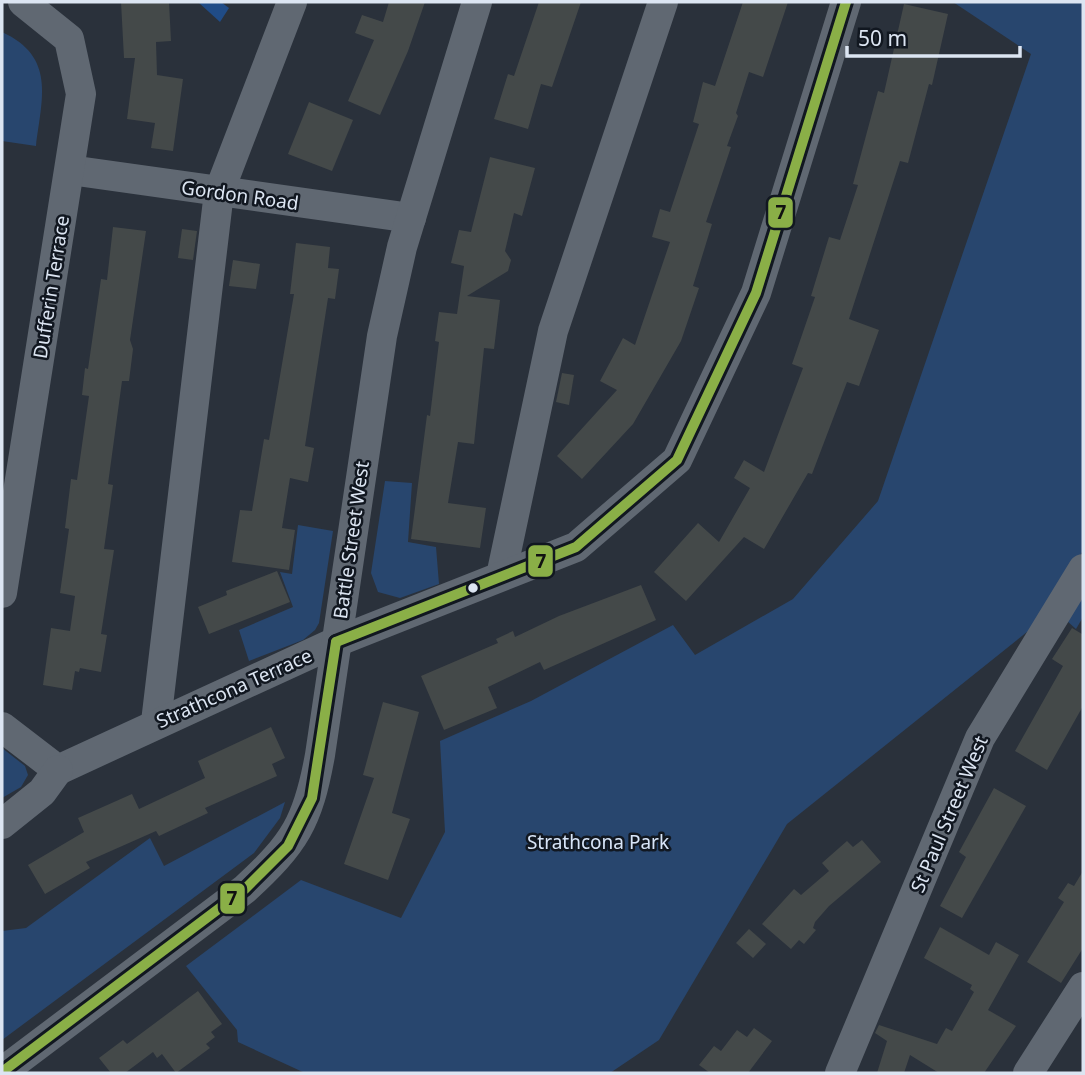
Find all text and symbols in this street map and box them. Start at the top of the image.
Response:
scale bar [847,14,1020,58]
text: 50 m [858,24,907,52]
street label: Gordon Road [180,174,300,216]
line badge: 7 [767,196,794,229]
text: 7 [776,199,787,225]
street label: Dufferin Terrace [27,214,75,360]
street label: Battle Street West [327,459,375,621]
line badge: 7 [527,544,554,578]
text: 7 [536,548,547,574]
unlabelled marker [466,581,480,595]
street label: Strathcona Terrace [152,642,316,734]
street label: St Paul Street West [904,732,994,896]
park label: Strathcona Park [527,829,669,855]
line badge: 7 [219,882,246,915]
text: 7 [227,885,238,911]

